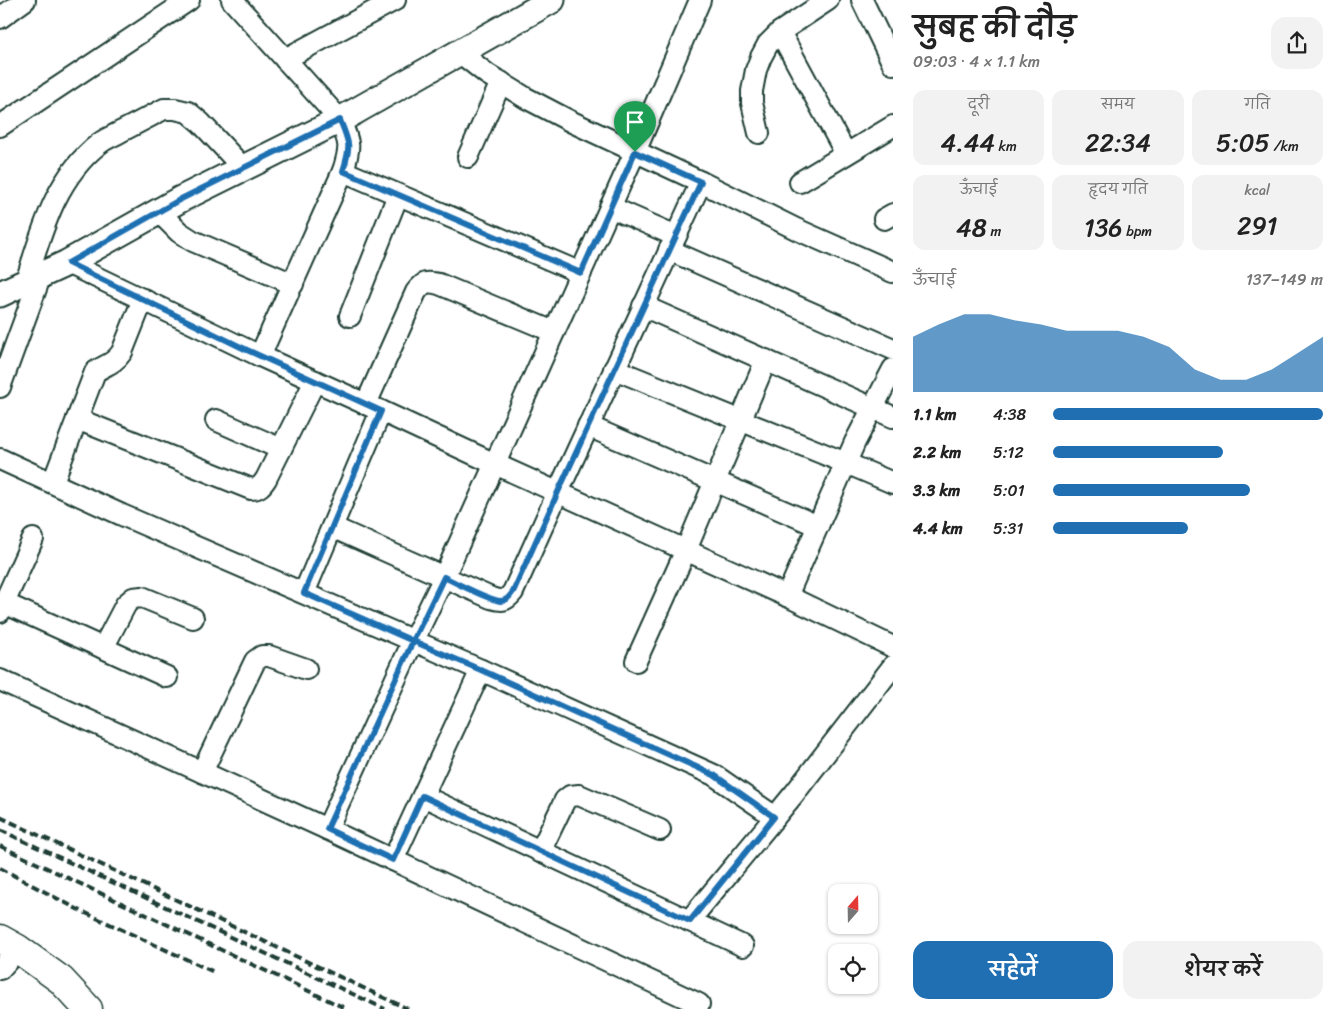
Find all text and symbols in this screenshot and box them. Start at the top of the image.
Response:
text: सुबह की दौड़ [913,3,1076,52]
button: share [1271,17,1323,69]
text: 09:03 · 4 × 1.1 km [913,47,1040,76]
text: दूरी [968,92,990,117]
text: समय [1101,92,1135,117]
text: गति [1245,92,1270,117]
pin [614,101,656,152]
icon: arrive [621,108,649,136]
text: 4.44 [941,120,995,165]
text: 22:34 [1085,120,1151,165]
text: 5:05 [1216,120,1270,165]
text: km [995,134,1017,159]
text: /km [1270,134,1299,159]
text: ऊँचाई [960,177,997,202]
text: हृदय गति [1088,177,1148,202]
text: kcal [1245,178,1270,203]
text: 291 [1237,203,1278,248]
text: 48 [956,205,987,250]
text: 136 [1084,205,1123,250]
text: m [987,219,1001,244]
text: bpm [1123,219,1152,244]
text: ऊँचाई [913,265,956,294]
text: 137–149 m [1246,265,1323,294]
text: 1.1 km [913,400,957,429]
text: 4:38 [993,400,1026,429]
text: 2.2 km [913,438,961,467]
text: 5:12 [993,438,1024,467]
text: 3.3 km [913,476,960,505]
text: 5:01 [993,476,1025,505]
text: 4.4 km [913,514,963,543]
text: 5:31 [993,514,1023,543]
north arrow [828,884,878,934]
map controls [828,884,878,994]
button: सहेजें [913,941,1113,999]
button: शेयर करें [1123,941,1323,999]
button: locate [828,944,878,994]

